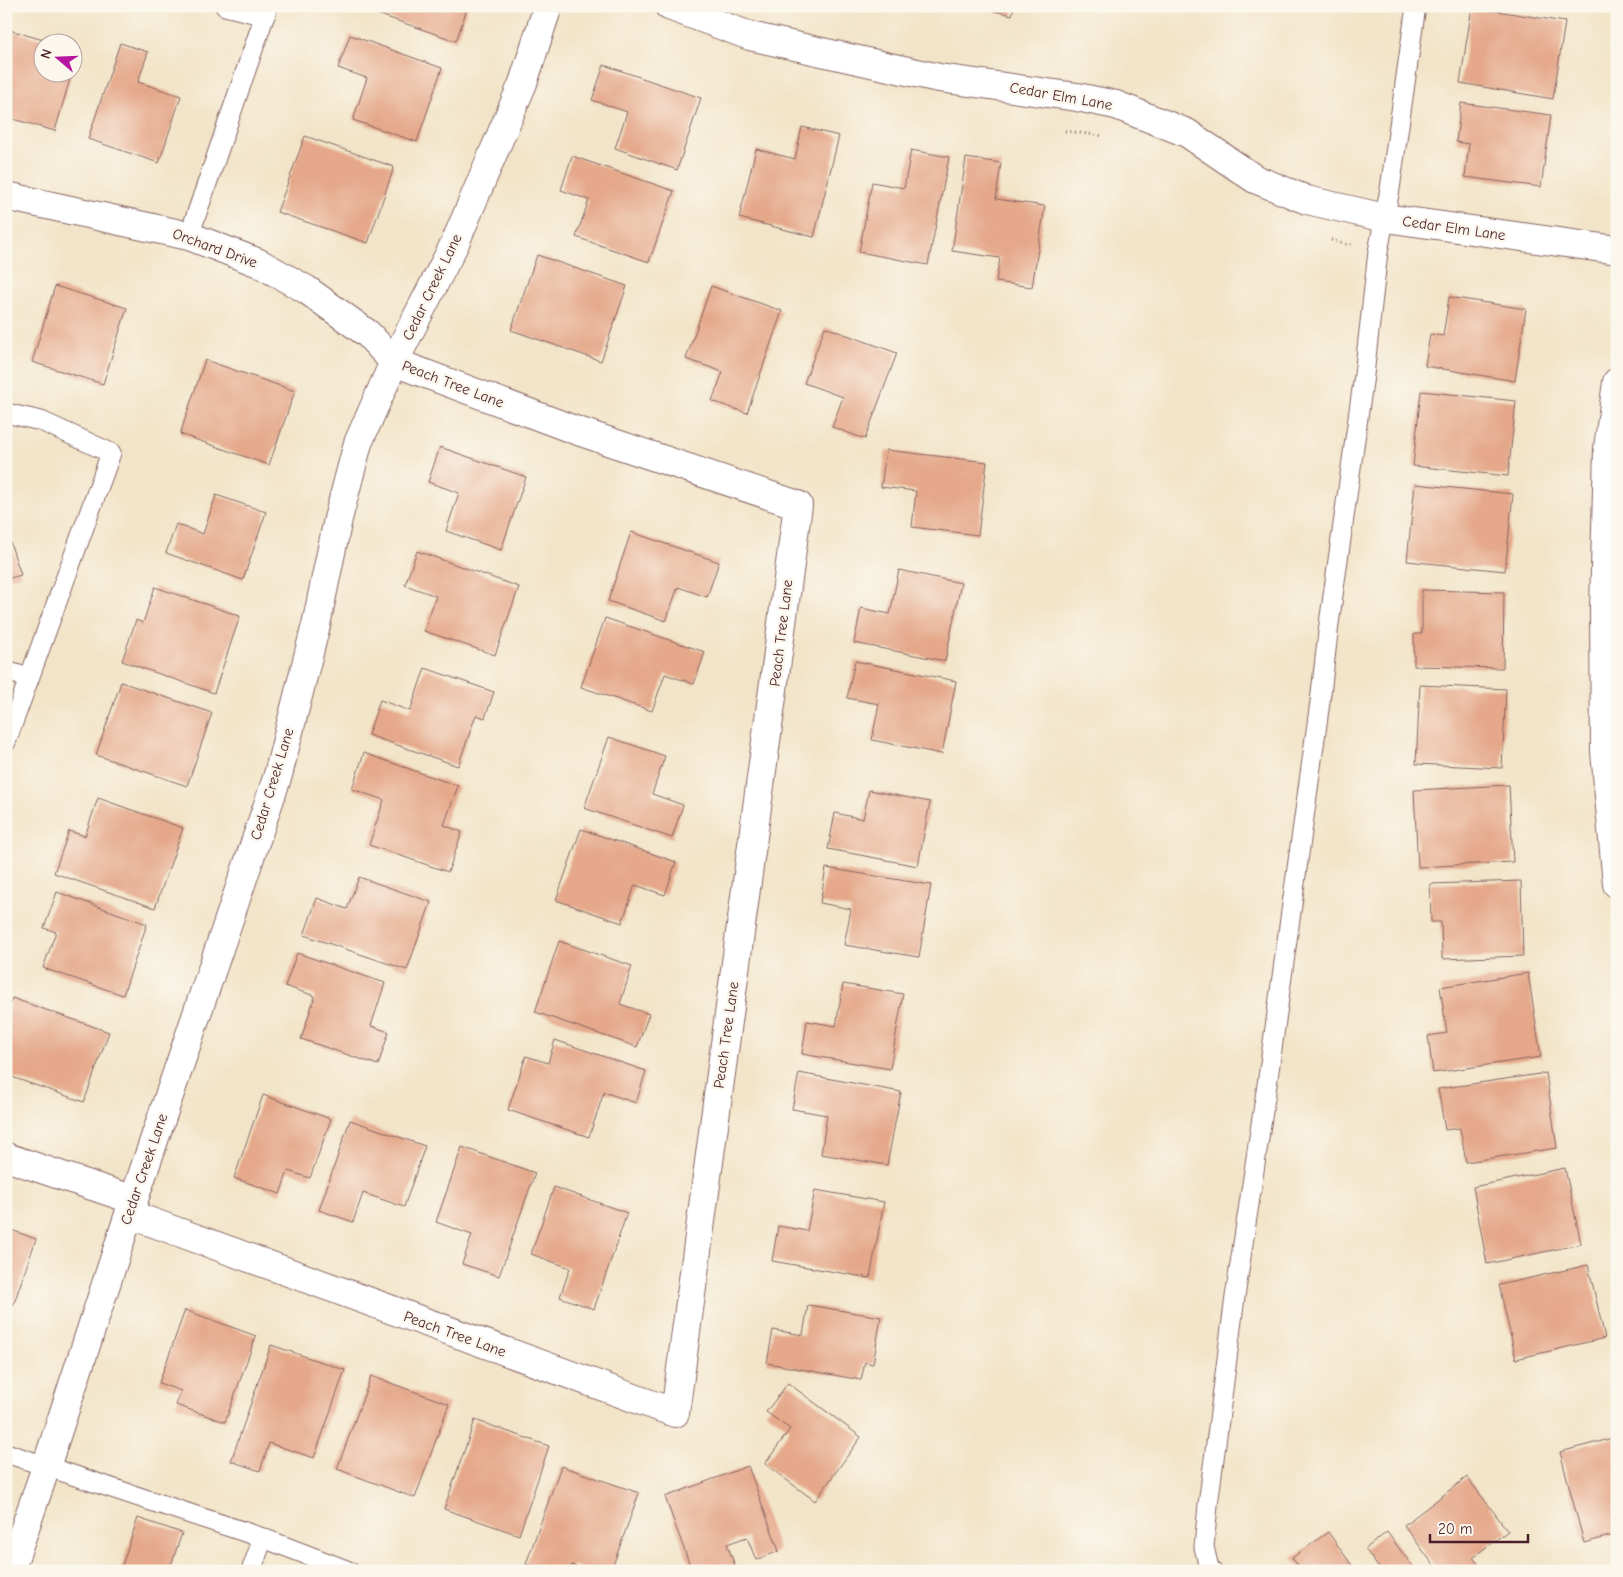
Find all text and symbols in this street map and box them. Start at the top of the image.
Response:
north arrow [32,32,82,82]
text: N [37,47,56,61]
street label: Cedar Elm Lane [1008,78,1114,114]
street label: Cedar Elm Lane [1401,212,1507,244]
street label: Orchard Drive [170,224,260,272]
street label: Cedar Creek Lane [398,230,466,343]
street label: Peach Tree Lane [400,356,507,412]
street label: Peach Tree Lane [766,578,797,688]
street label: Cedar Creek Lane [246,725,298,842]
street label: Peach Tree Lane [710,980,742,1090]
street label: Cedar Creek Lane [117,1111,172,1227]
street label: Peach Tree Lane [401,1307,509,1361]
scale bar [1430,1512,1528,1544]
text: 20 m [1438,1520,1472,1538]

